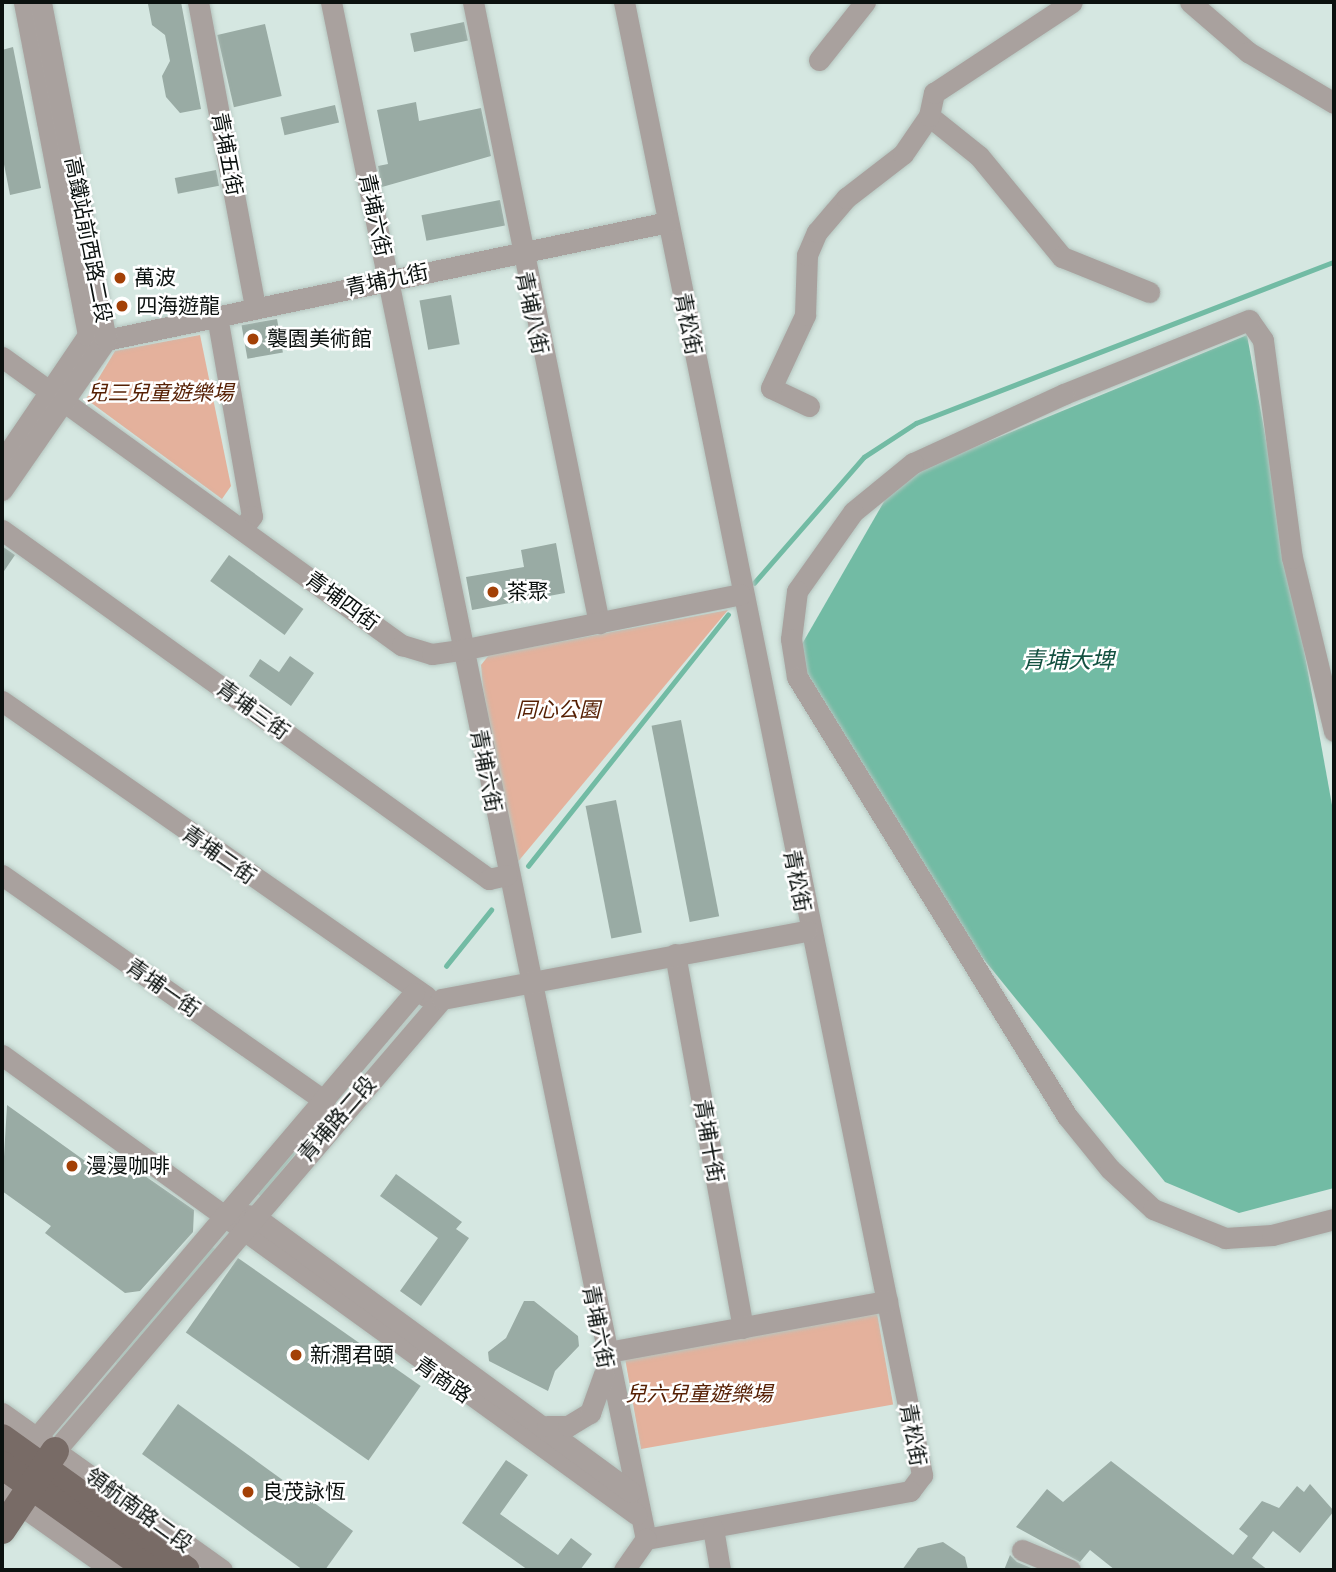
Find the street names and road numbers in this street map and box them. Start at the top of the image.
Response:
street label: 青埔五街 [207,110,247,198]
street label: 高鐵站前西路二段 [60,155,116,325]
street label: 青埔六街 [354,171,396,259]
street label: 青埔九街 [343,259,431,301]
street label: 青埔八街 [511,269,553,357]
street label: 青松街 [670,291,706,357]
street label: 青埔四街 [301,566,383,636]
street label: 青埔三街 [212,675,294,745]
street label: 青埔六街 [466,727,506,815]
street label: 青埔二街 [177,821,261,889]
street label: 青松街 [779,848,815,914]
street label: 青埔一街 [121,954,205,1022]
street label: 青埔路二段 [293,1071,381,1167]
street label: 青埔十街 [689,1097,729,1185]
street label: 青埔六街 [578,1283,618,1371]
street label: 青商路 [410,1352,476,1408]
street label: 青松街 [895,1402,931,1468]
street label: 領航南路二段 [81,1463,197,1557]

